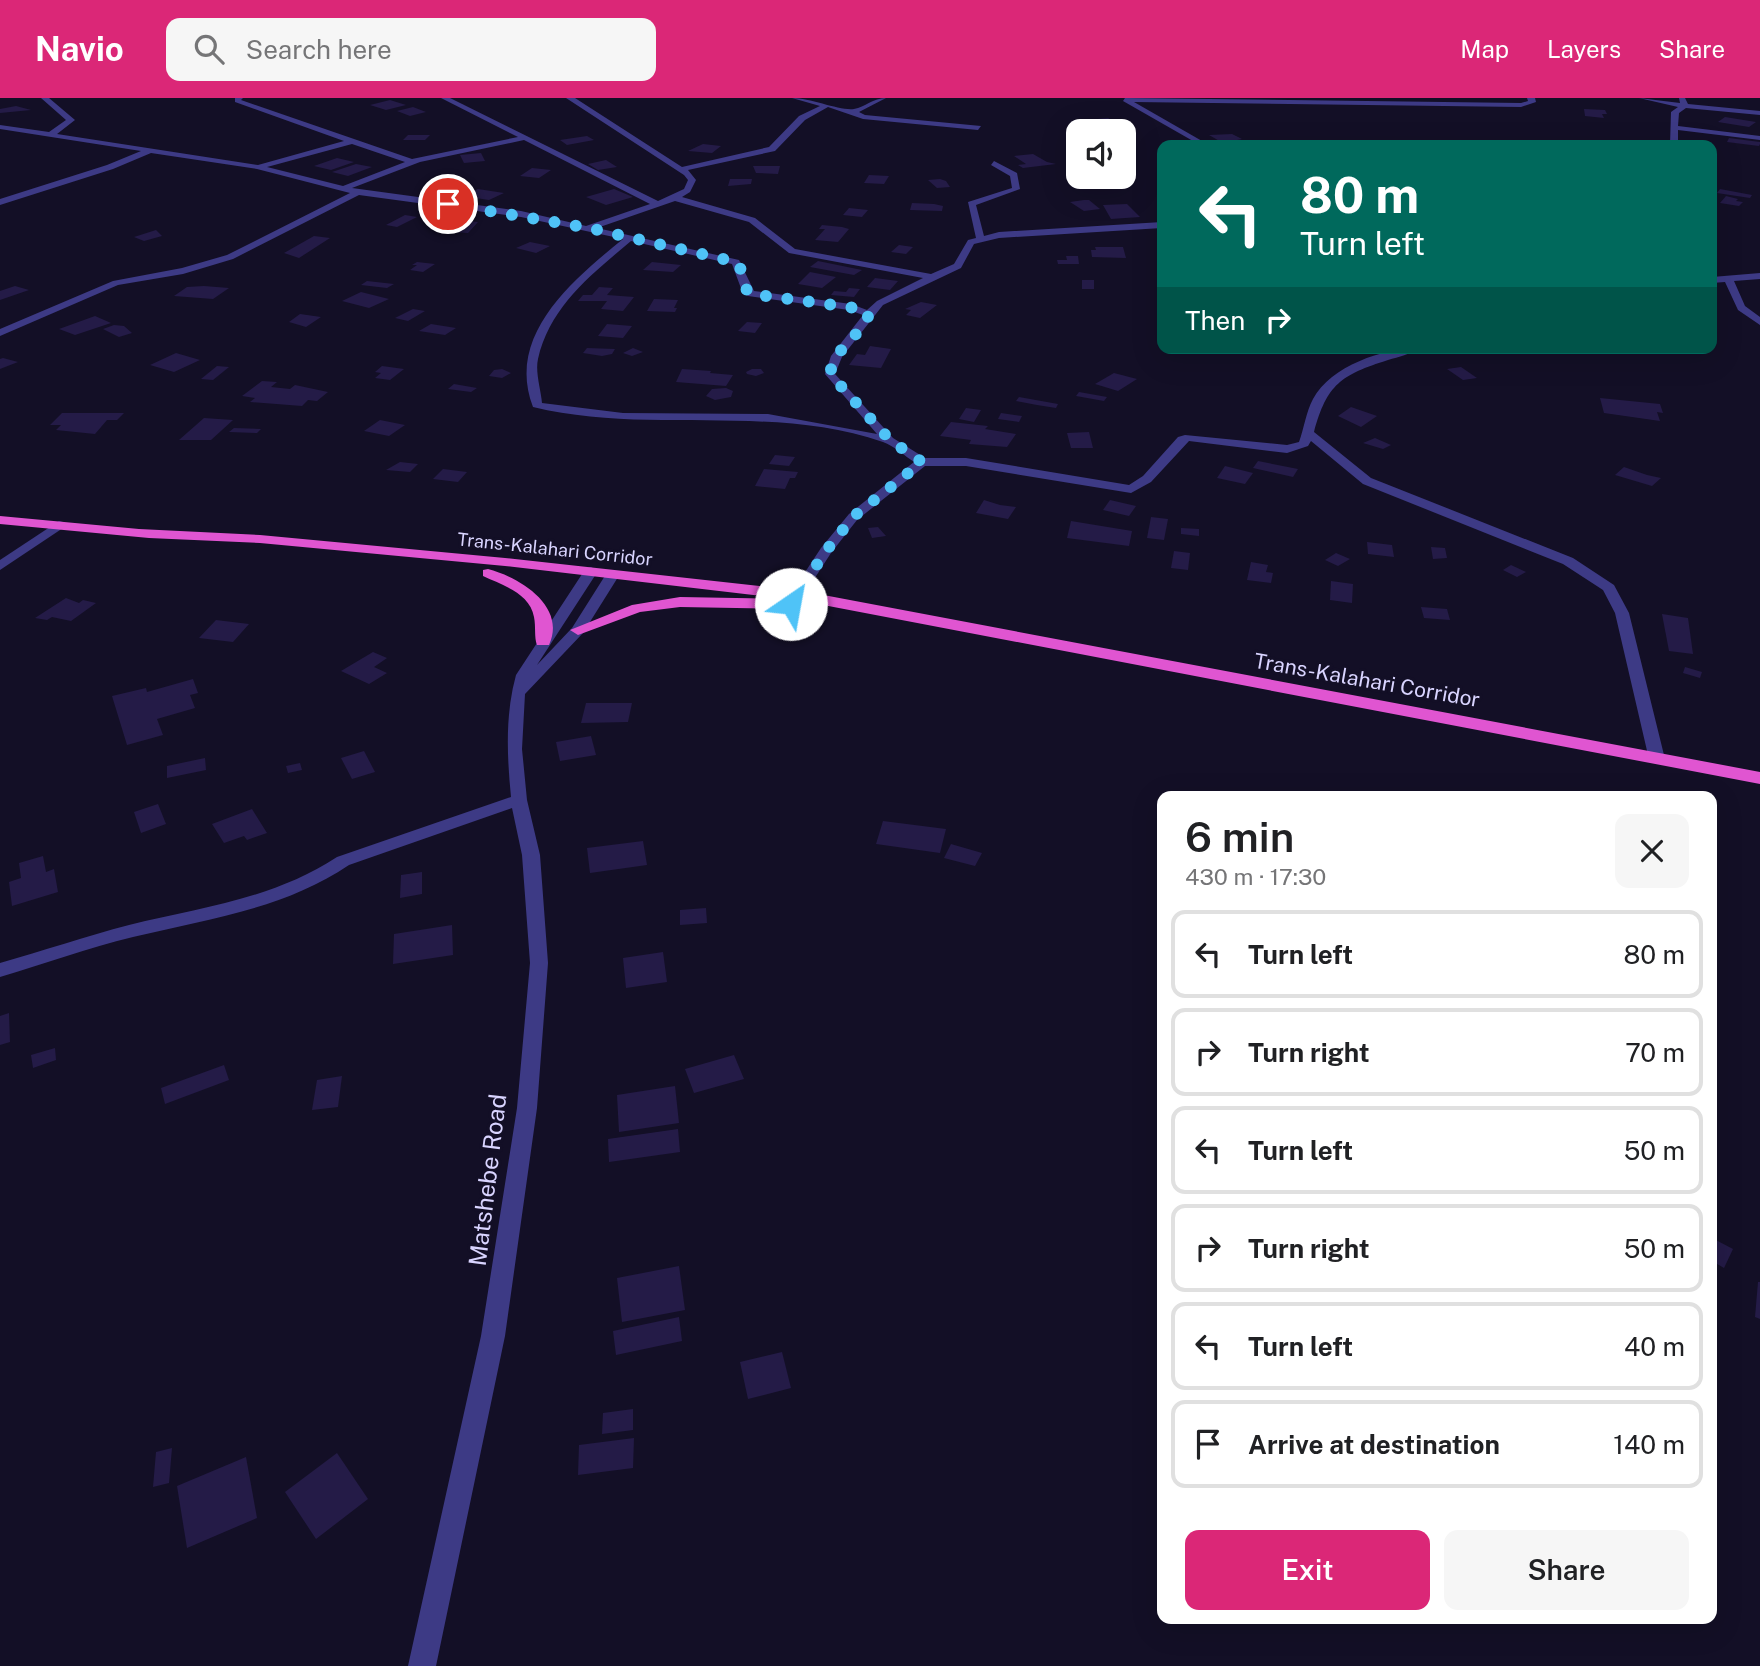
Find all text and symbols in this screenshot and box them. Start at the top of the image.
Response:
search box [166,18,656,81]
text: Navio [35,30,124,68]
icon: search [190,30,228,68]
text: Search here [246,34,392,65]
text: Map [1460,35,1509,63]
text: Layers [1547,35,1621,63]
text: Share [1659,35,1725,63]
map controls [1066,119,1136,189]
button: sound [1066,119,1136,189]
text: 80 m [1300,166,1419,224]
icon: left [1185,168,1276,259]
pin [418,174,478,234]
icon: arrive [429,185,467,223]
text: Turn left [1300,225,1425,262]
icon: right [1259,301,1297,339]
text: Then [1185,305,1245,336]
street label: Trans-Kalahari Corridor [456,528,654,570]
position arrow [754,567,828,641]
street label: Trans-Kalahari Corridor [1252,648,1482,712]
text: 6 min [1185,812,1294,861]
button: close [1615,814,1689,888]
text: 430 m · 17:30 [1185,863,1326,890]
icon: left [1189,935,1227,973]
text: Turn left [1248,939,1353,970]
text: 80 m [1624,939,1685,970]
icon: right [1189,1033,1227,1071]
text: Turn right [1248,1037,1370,1068]
text: 70 m [1625,1037,1685,1068]
street label: Matshebe Road [463,1092,511,1268]
icon: left [1189,1131,1227,1169]
text: Turn left [1248,1135,1353,1166]
text: 50 m [1624,1135,1685,1166]
icon: right [1189,1229,1227,1267]
text: Turn right [1248,1233,1370,1264]
text: 50 m [1624,1233,1685,1264]
icon: left [1189,1327,1227,1365]
text: Turn left [1248,1331,1353,1362]
text: 40 m [1624,1331,1685,1362]
icon: arrive [1189,1425,1227,1463]
text: Arrive at destination [1248,1429,1500,1460]
text: 140 m [1613,1429,1685,1460]
button: Exit [1185,1530,1430,1610]
button: Share [1444,1530,1689,1610]

